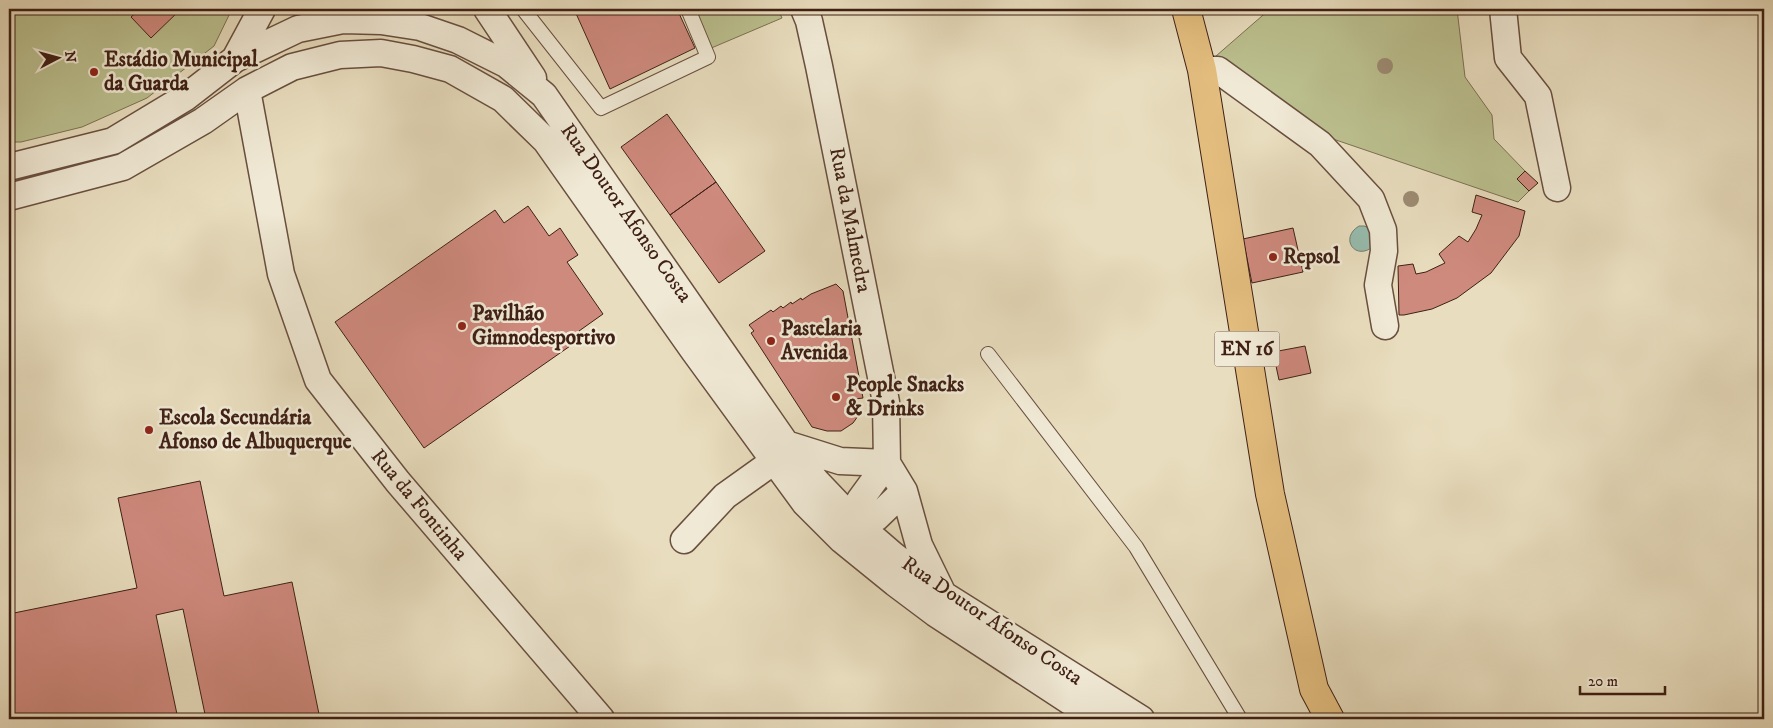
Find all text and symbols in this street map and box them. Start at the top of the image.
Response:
north arrow [32,32,82,82]
place label: Estádio Municipal da Guarda [104,47,258,97]
text: N [60,50,80,64]
marker: Estádio Municipal da Guarda [88,66,100,78]
street label: Rua Doutor Afonso Costa [554,119,698,308]
street label: Rua da Malmedra [823,145,877,295]
place label: Repsol [1283,244,1340,270]
marker: Repsol [1267,251,1279,263]
place label: Pavilhão Gimnodesportivo [472,301,615,351]
place label: Pastelaria Avenida [780,316,863,366]
marker: Pavilhão Gimnodesportivo [456,320,468,332]
road number: EN 16 [1214,332,1280,366]
marker: Pastelaria Avenida [765,335,777,347]
place label: People Snacks & Drinks [846,372,964,422]
marker: People Snacks & Drinks [830,391,842,403]
place label: Escola Secundária Afonso de Albuquerque [158,405,352,455]
marker: Escola Secundária Afonso de Albuquerque [143,424,155,436]
street label: Rua da Fontinha [365,444,473,566]
street label: Rua Doutor Afonso Costa [897,551,1087,691]
scale bar [1580,663,1666,695]
text: 20 m [1588,672,1618,691]

